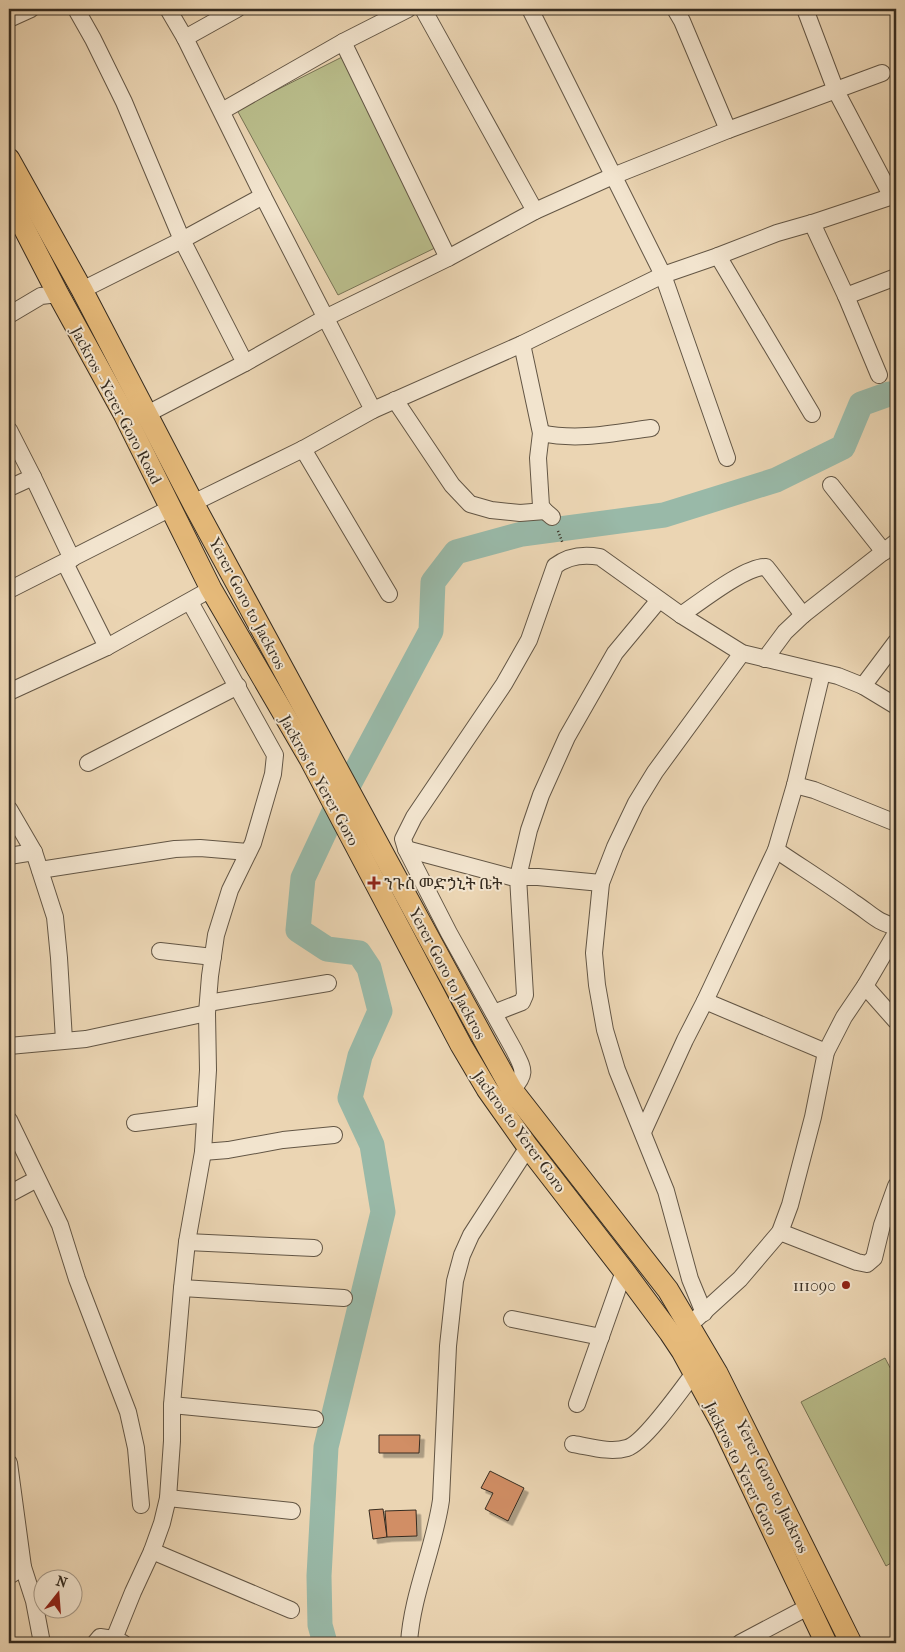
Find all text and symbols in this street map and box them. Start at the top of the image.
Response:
street label: Jackros - Yerer Goro Road [66,322,166,487]
street label: Yerer Goro to Jackros [204,533,290,672]
street label: Jackros to Yerer Goro [275,710,363,849]
place label: ንጉስ መድኃኒት ቤት [384,874,503,893]
marker: ንጉስ መድኃኒት ቤት [368,877,380,889]
street label: Yerer Goro to Jackros [404,903,490,1042]
street label: Jackros to Yerer Goro [468,1065,570,1196]
place label: 111090 [793,1276,836,1295]
marker: 111090 [840,1279,852,1291]
street label: Jackros to Yerer Goro [700,1397,782,1538]
street label: Yerer Goro to Jackros [732,1415,813,1556]
north arrow [32,1570,82,1620]
text: N [54,1572,70,1592]

